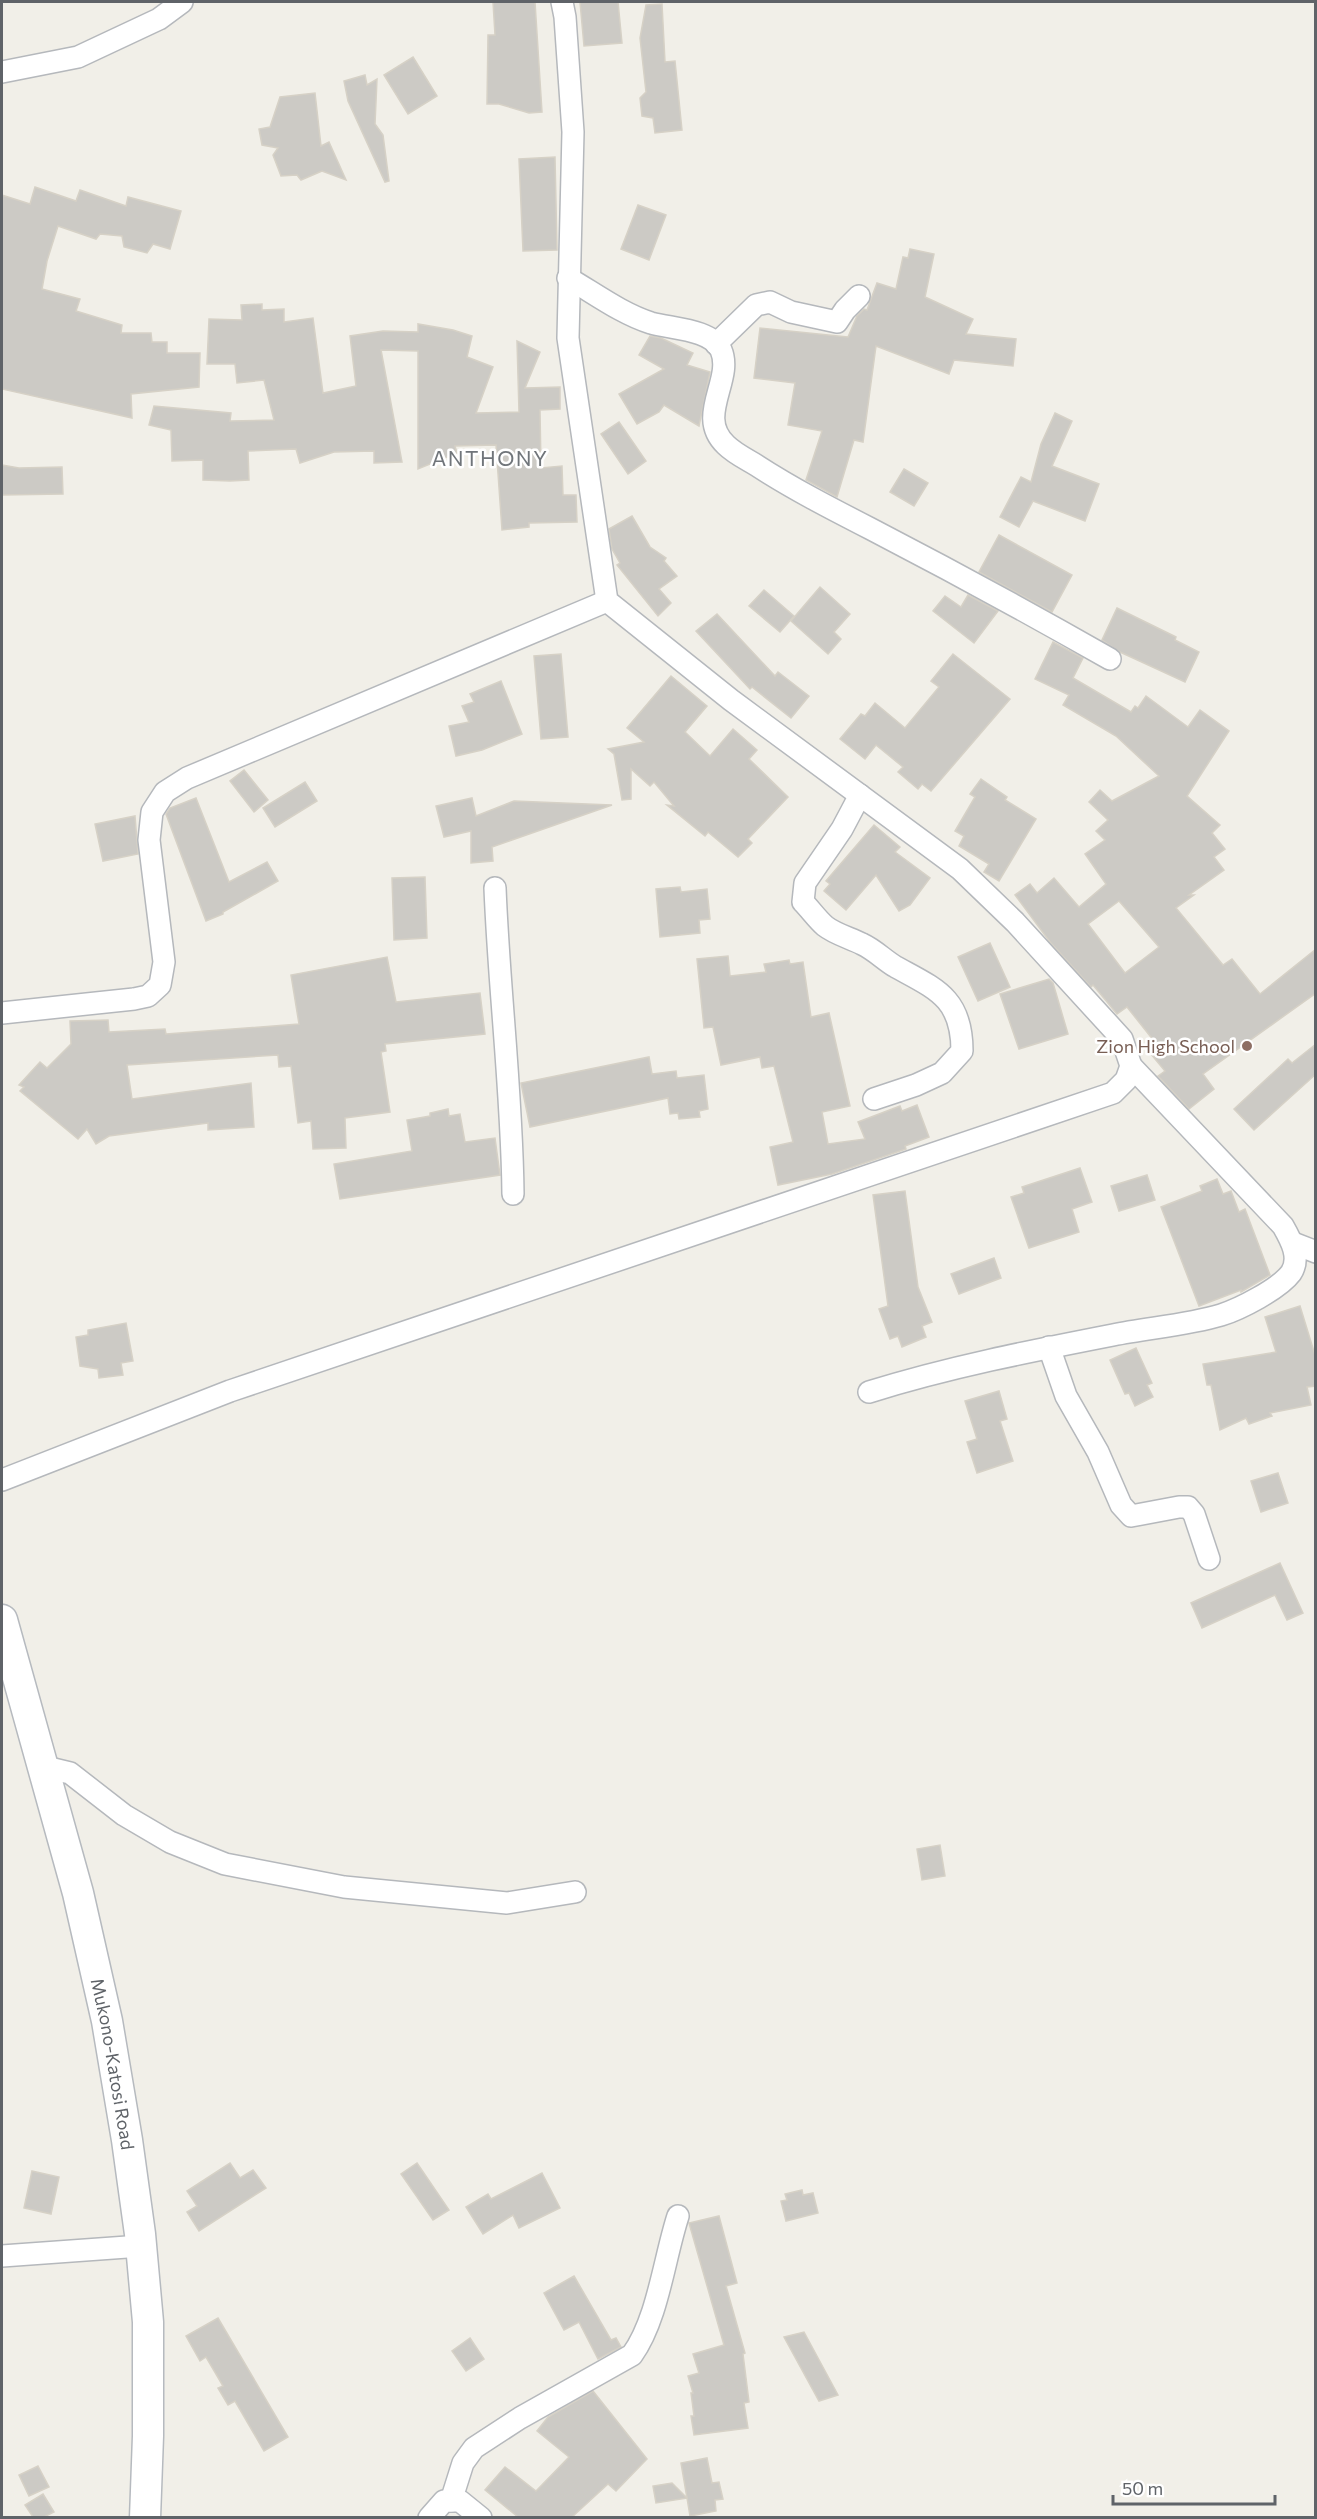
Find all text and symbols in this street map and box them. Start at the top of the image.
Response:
district label: ANTHONY [432,445,548,470]
place label: Zion High School [1096,1035,1235,1057]
marker: Zion High School [1240,1039,1254,1053]
street label: Mukono-Katosi Road [87,1976,139,2151]
scale bar [1113,2468,1275,2506]
text: 50 m [1122,2477,1163,2499]

